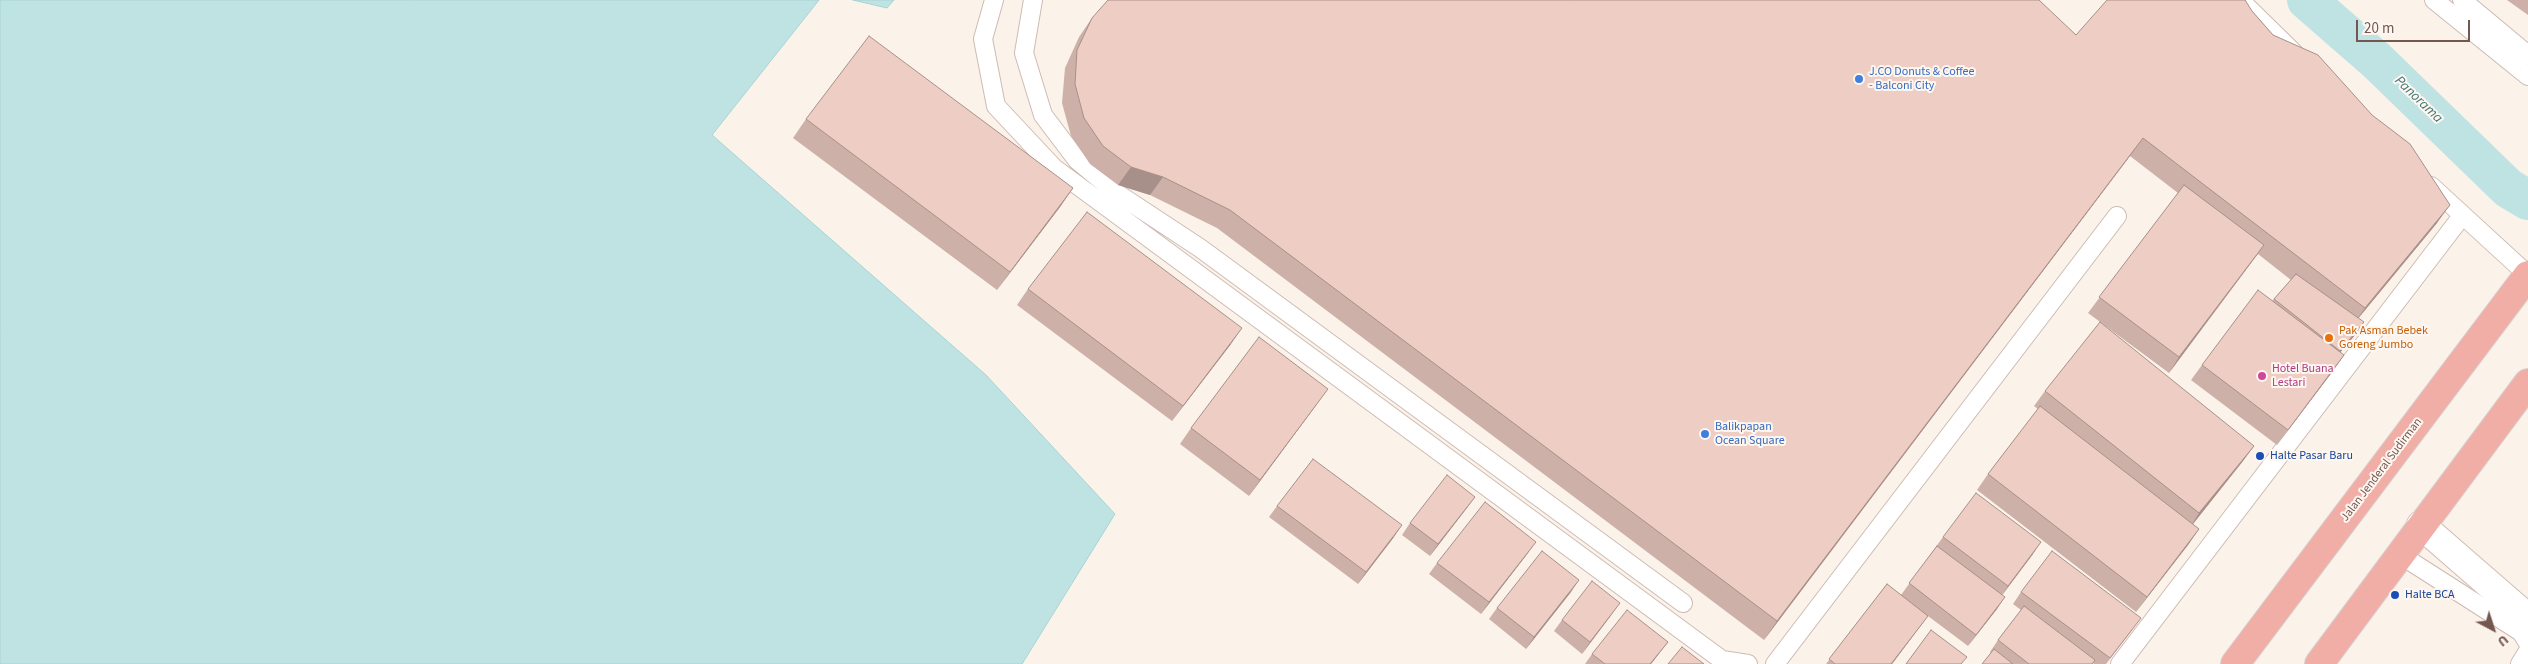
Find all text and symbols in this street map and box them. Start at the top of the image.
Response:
scale bar [2358,10,2472,42]
text: 20 m [2364,18,2394,39]
place label: J.CO Donuts & Coffee - Balconi City [1869,65,1974,93]
marker: J.CO Donuts & Coffee - Balconi City [1853,73,1865,85]
water label: Panorama [2390,73,2446,127]
place label: Pak Asman Bebek Goreng Jumbo [2339,324,2428,352]
marker: Pak Asman Bebek Goreng Jumbo [2323,332,2335,344]
place label: Hotel Buana Lestari [2272,362,2334,390]
marker: Hotel Buana Lestari [2256,370,2268,382]
street label: Jalan Jenderal Sudirman [2339,416,2425,524]
place label: Balikpapan Ocean Square [1715,420,1785,448]
marker: Balikpapan Ocean Square [1699,428,1711,440]
place label: Halte Pasar Baru [2270,449,2353,463]
marker: Halte Pasar Baru [2254,450,2266,462]
place label: Halte BCA [2405,588,2455,602]
marker: Halte BCA [2389,589,2401,601]
north arrow [2468,604,2518,654]
text: U [2493,630,2513,651]

